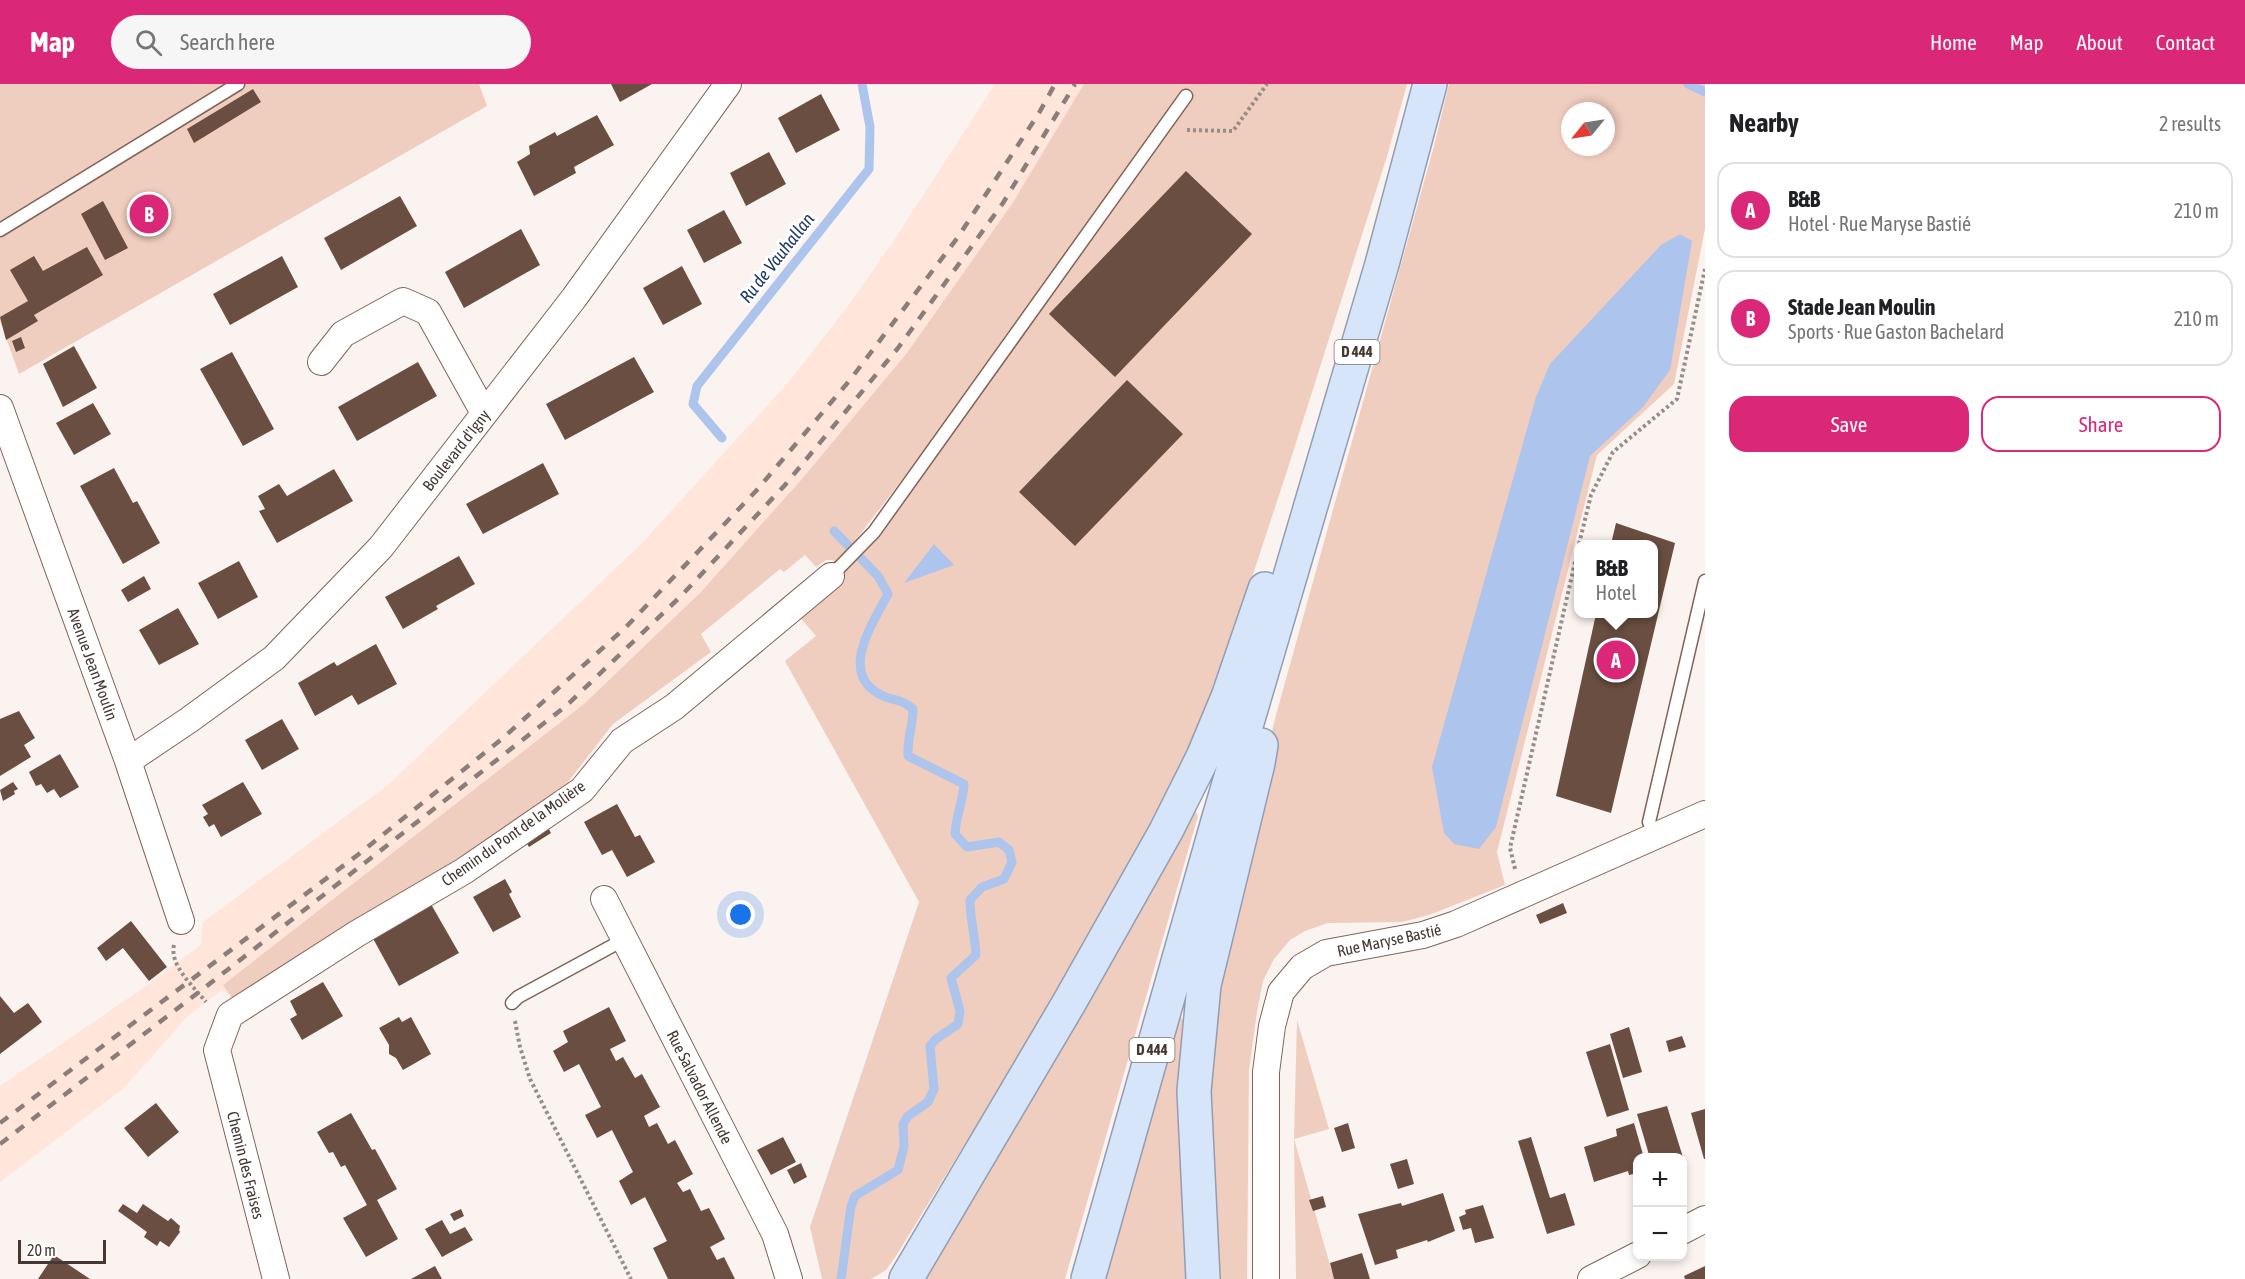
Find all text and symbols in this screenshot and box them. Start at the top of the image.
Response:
search box [111,15,531,69]
text: Map [30,26,75,58]
icon: search [132,26,165,59]
text: Search here [180,29,275,55]
text: Home [1930,30,1977,54]
text: Map [2010,30,2044,54]
text: About [2077,30,2123,54]
text: Contact [2156,30,2215,54]
north arrow [1561,102,1615,156]
text: Nearby [1729,108,1799,138]
text: 2 results [2159,112,2221,135]
text: B&B [1788,186,1820,212]
pin: B [130,192,168,236]
text: A [1746,199,1755,222]
text: 210 m [2174,199,2219,222]
water label: Ru de Vauhallan [735,208,818,307]
text: Hotel · Rue Maryse Bastié [1788,212,1971,235]
text: Stade Jean Moulin [1788,294,1935,320]
text: B [1746,307,1755,330]
text: 210 m [2174,307,2219,330]
text: Sports · Rue Gaston Bachelard [1788,320,2004,343]
road number: D 444 [1334,340,1380,364]
button: Save [1729,396,1969,452]
button: Share [1981,396,2221,452]
street label: Boulevard d'Igny [419,406,494,495]
popup [1574,540,1658,618]
text: B&B [1596,555,1628,581]
text: Hotel [1596,581,1636,604]
street label: Avenue Jean Moulin [64,606,122,722]
pin: A [1596,638,1636,682]
street label: Chemin du Pont de la Molière [438,777,588,889]
your location [726,900,755,929]
street label: Rue Maryse Bastié [1335,920,1443,961]
street label: Rue Salvador Allende [664,1027,736,1147]
road number: D 444 [1130,1038,1174,1062]
street label: Chemin des Fraises [224,1109,268,1221]
map controls [1633,1153,1687,1261]
button: + [1633,1153,1687,1207]
button: − [1633,1207,1687,1261]
scale bar [18,1237,106,1264]
text: 20 m [27,1241,56,1259]

